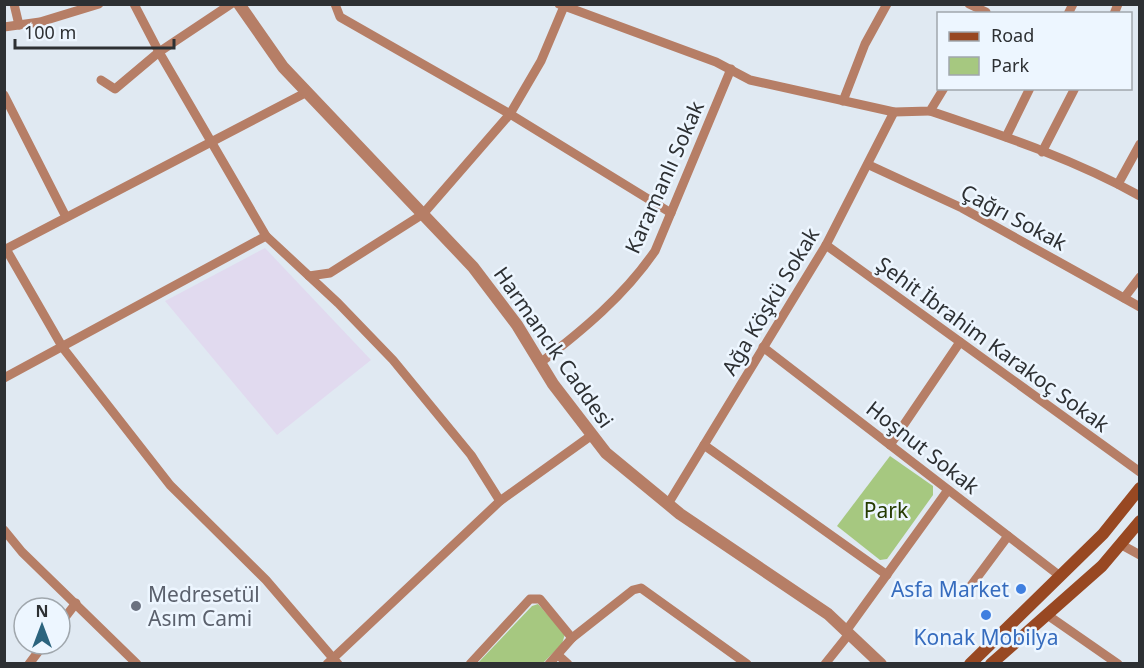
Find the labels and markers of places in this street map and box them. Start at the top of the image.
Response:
place label: Asfa Market [891,575,1009,603]
place label: Medresetül Asım Cami [148,580,260,632]
marker: Asfa Market [1014,582,1028,596]
marker: Medresetül Asım Cami [129,599,143,613]
marker: Konak Mobilya [979,608,993,622]
place label: Konak Mobilya [913,623,1059,651]

